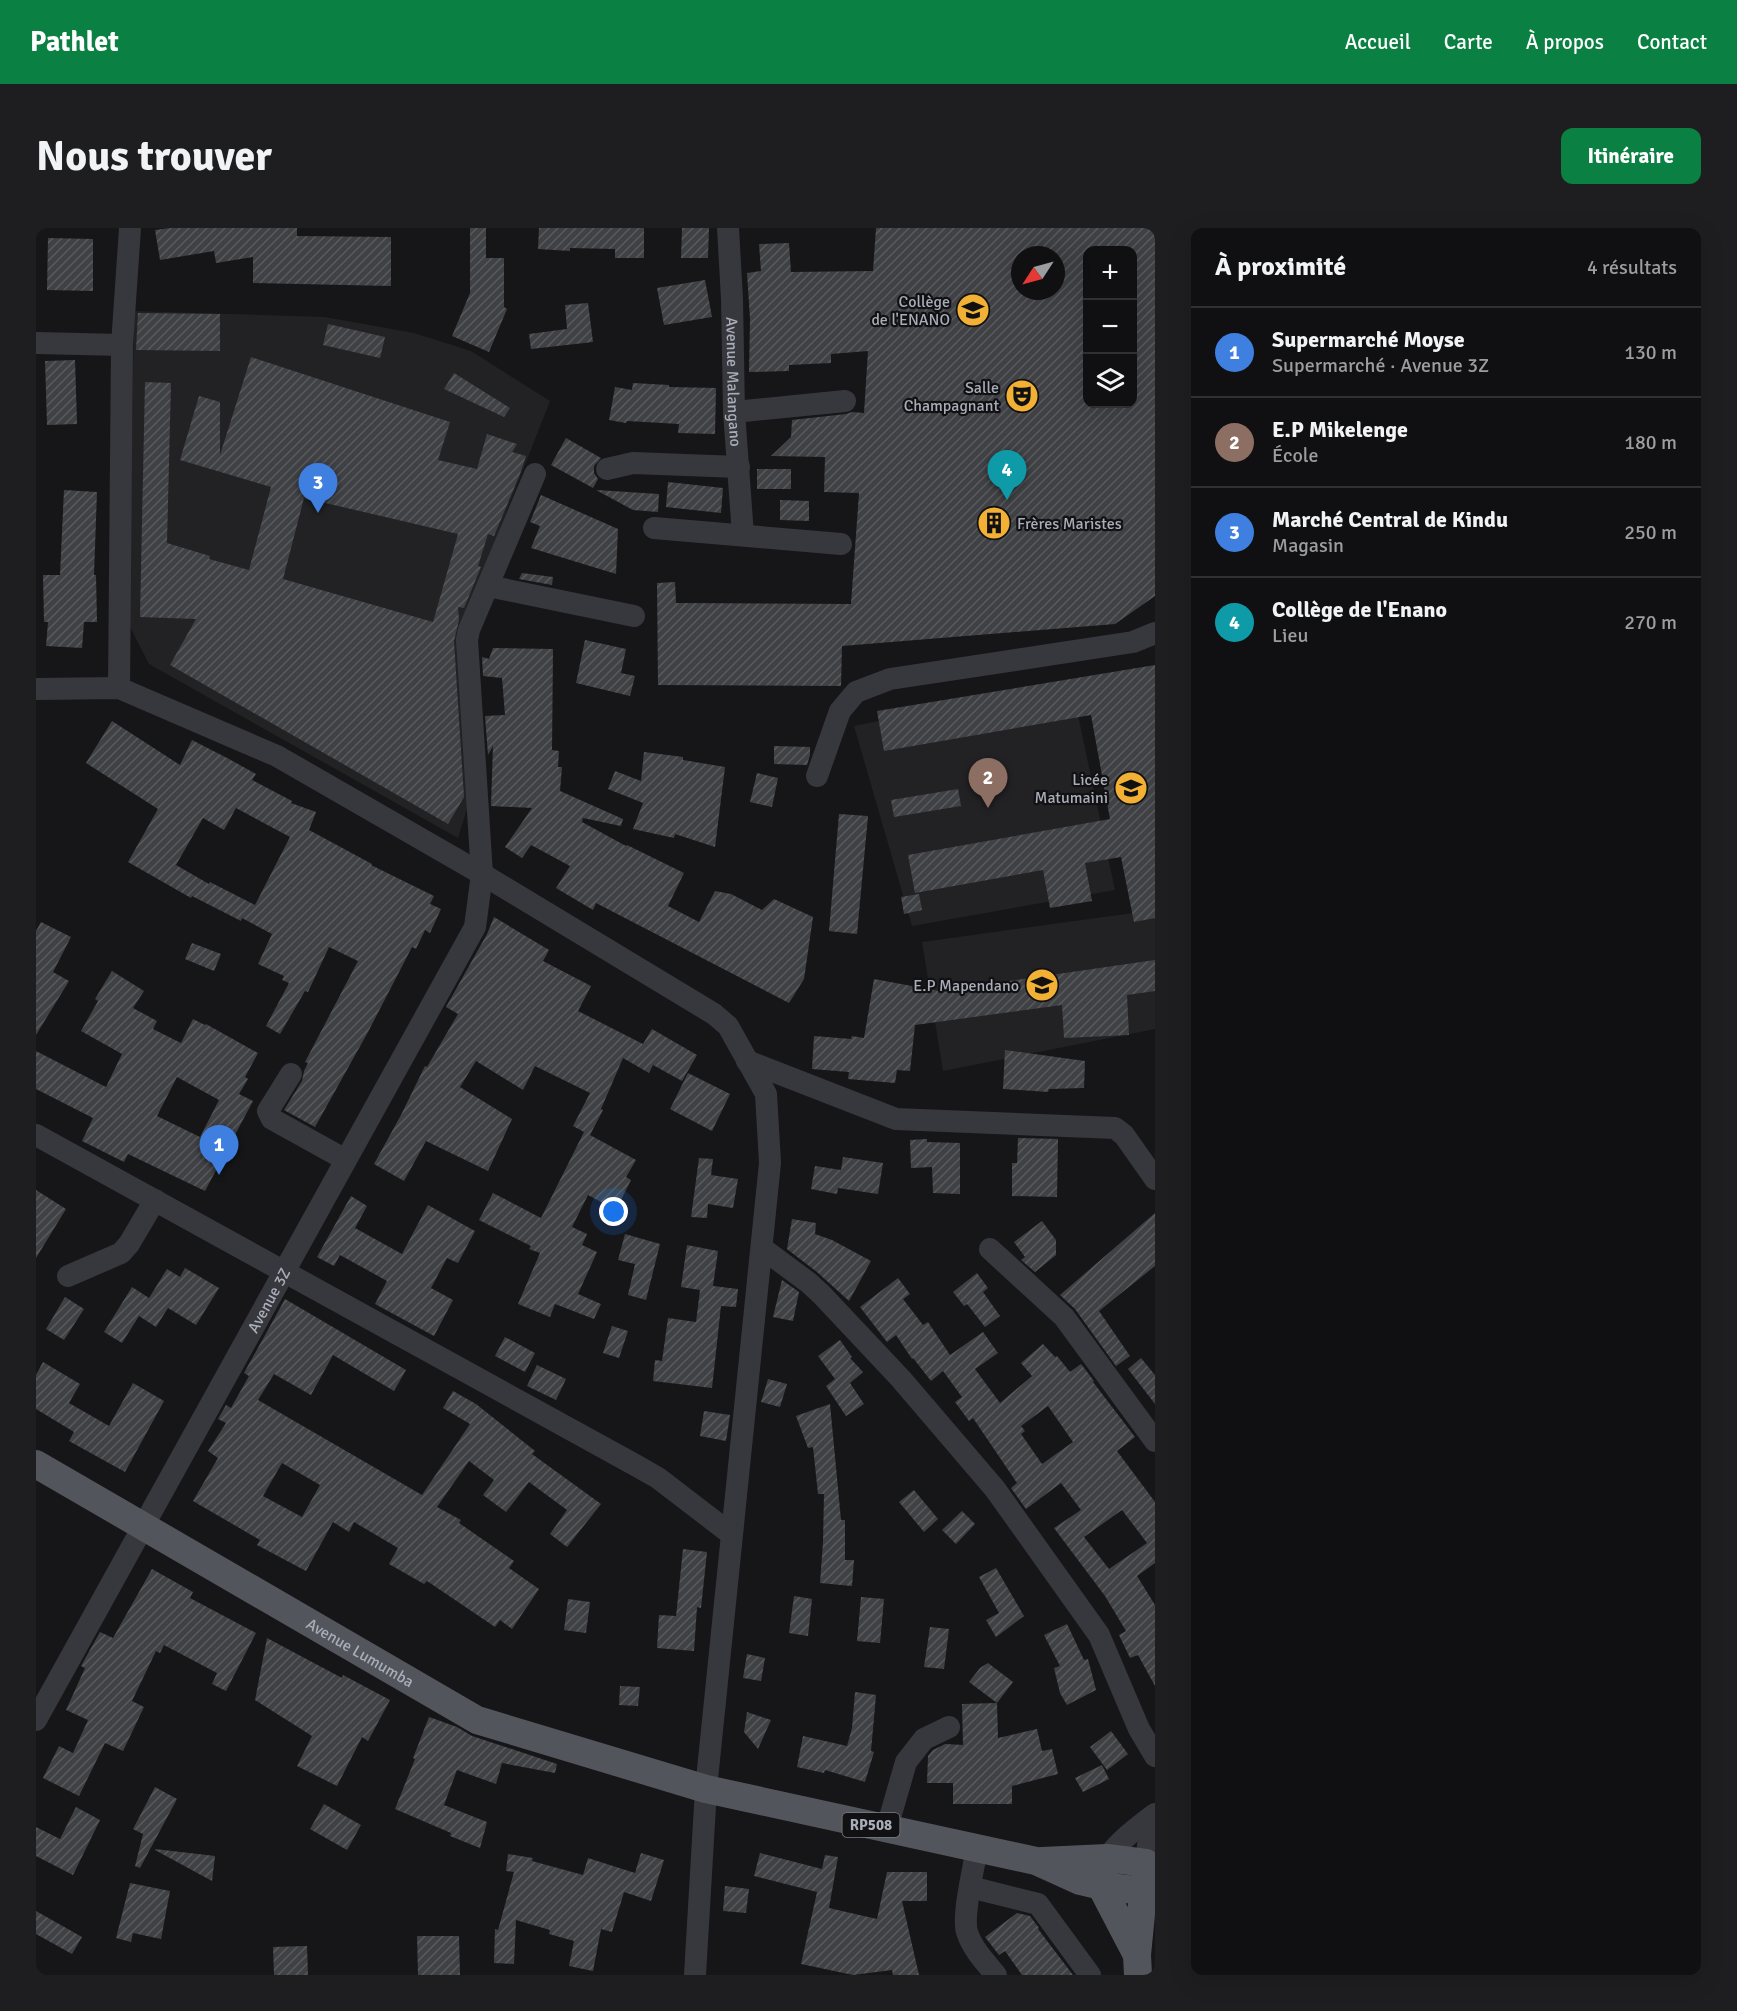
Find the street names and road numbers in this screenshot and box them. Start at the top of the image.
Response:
street label: Avenue Malangano [721,317,746,448]
street label: Avenue 3Z [243,1265,295,1337]
street label: Avenue Lumumba [302,1614,417,1692]
road number: RP508 [842,1813,900,1837]

